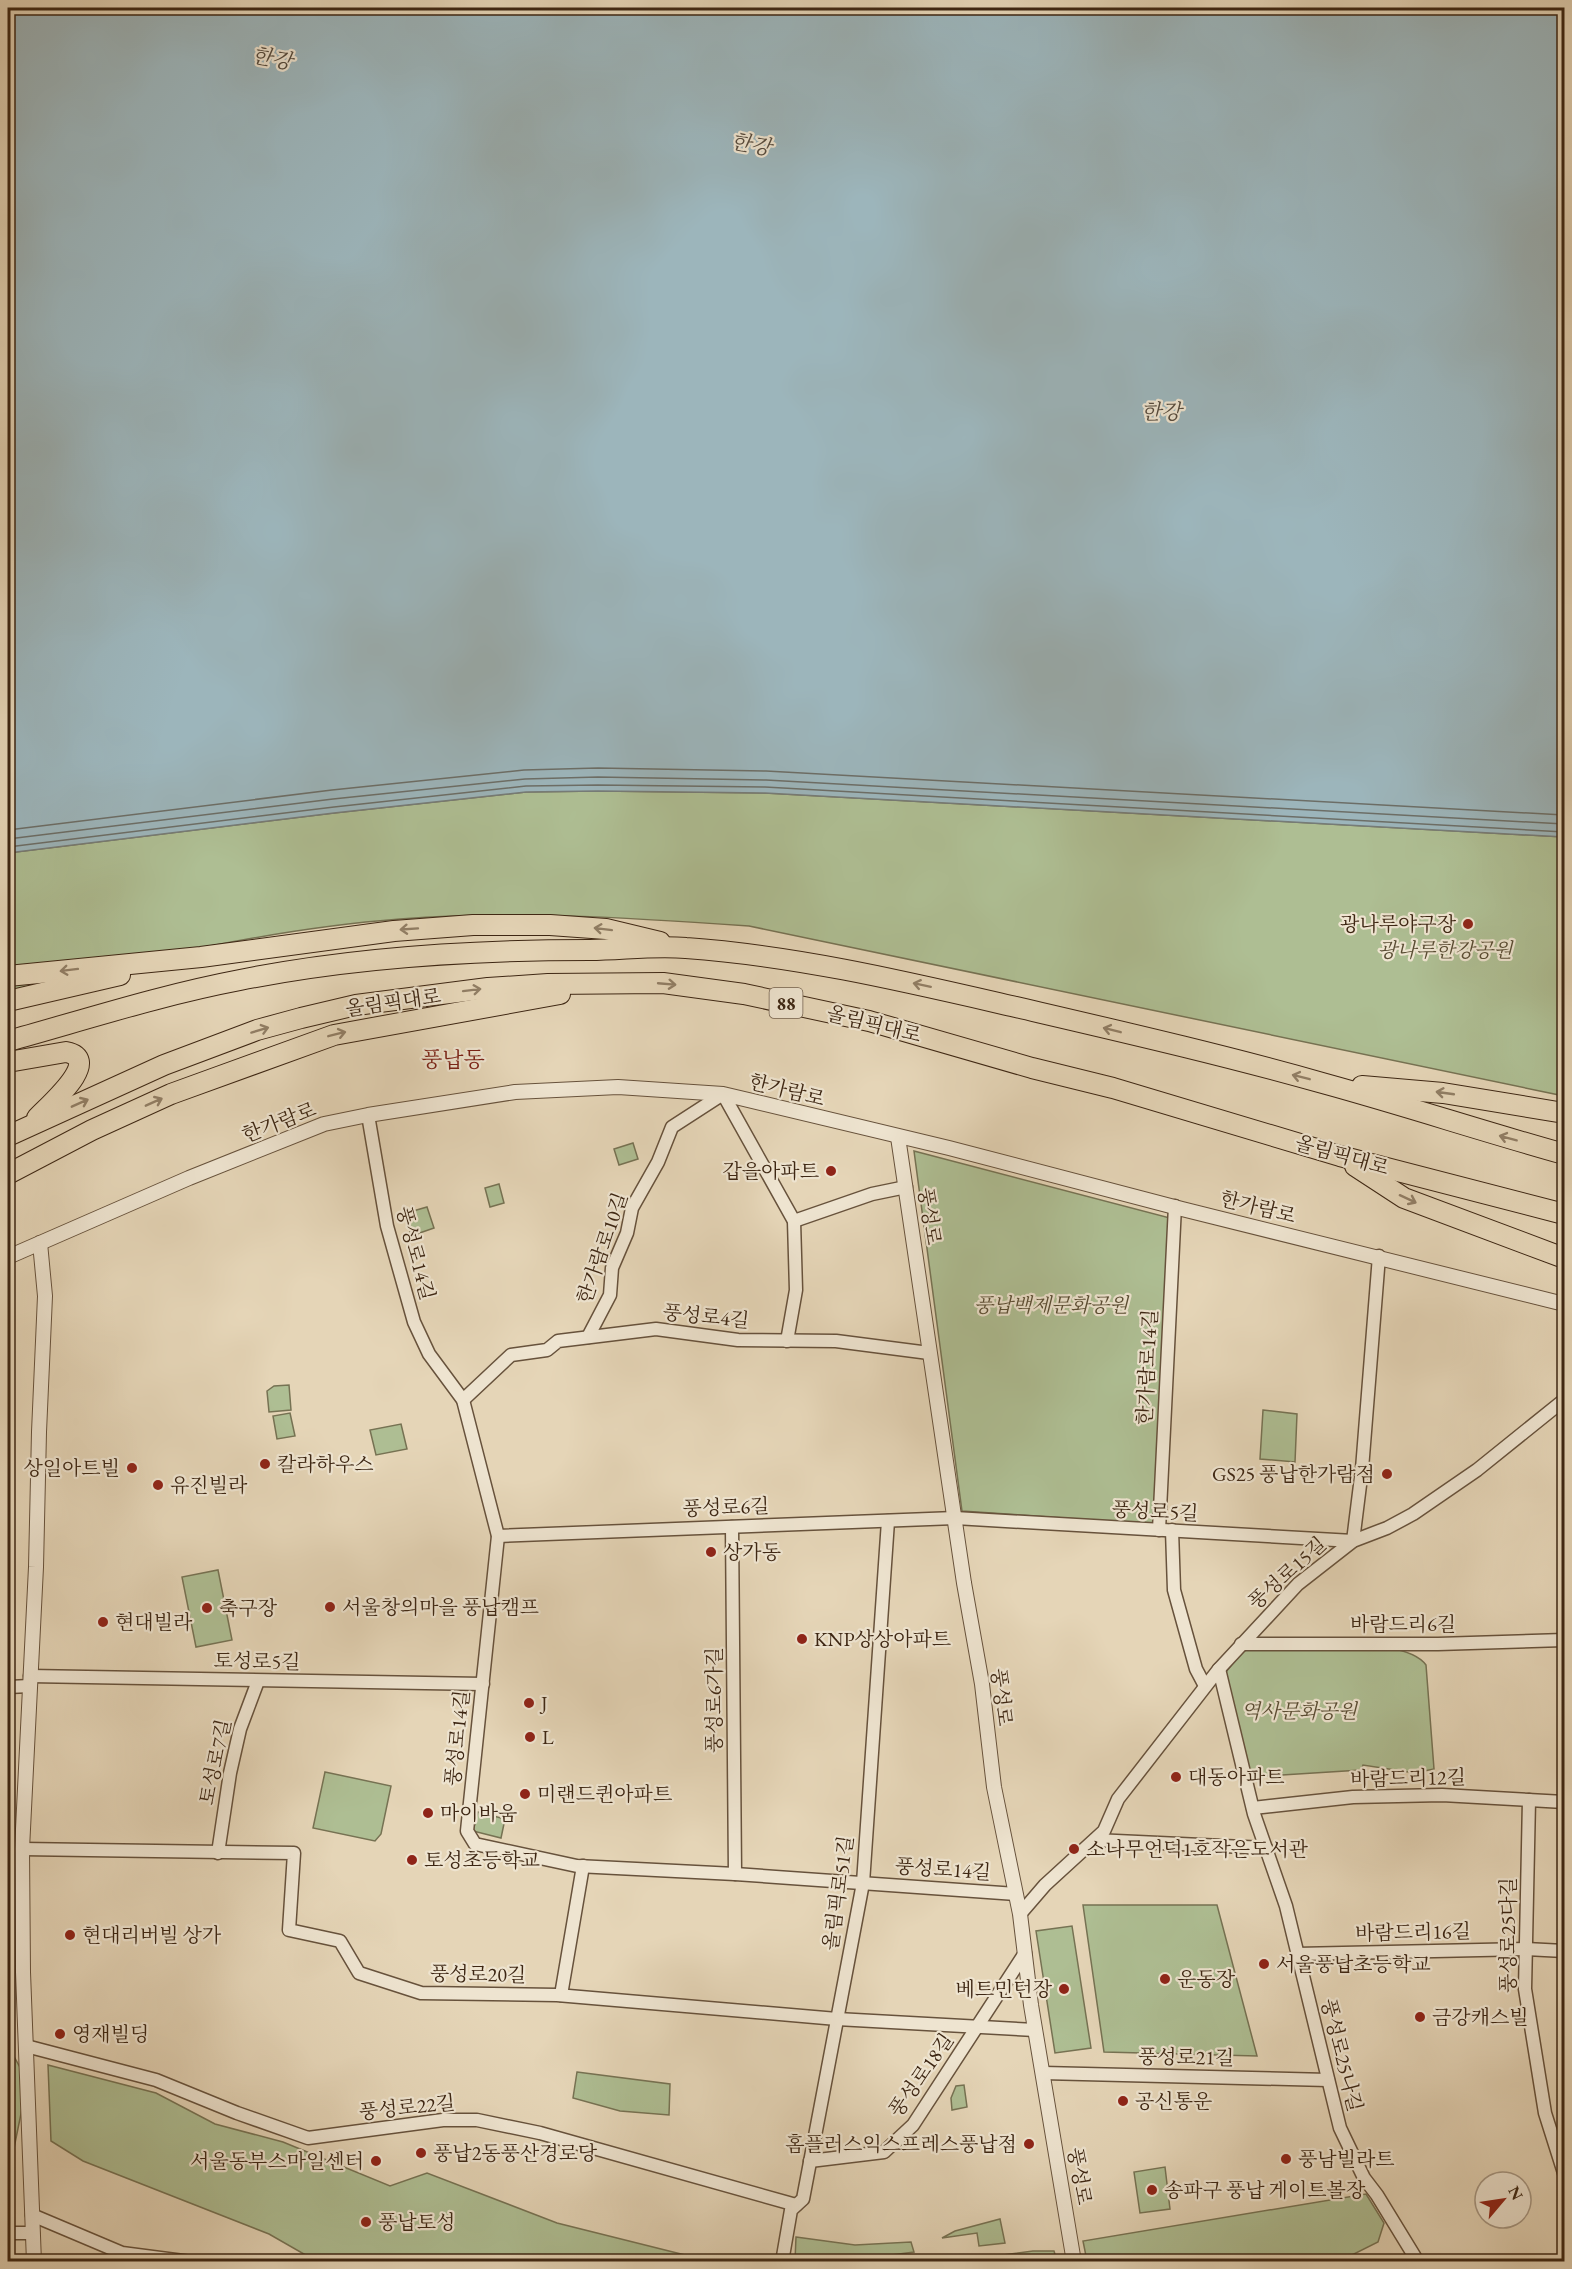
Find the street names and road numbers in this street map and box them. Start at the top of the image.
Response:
street label: 올림픽대로 [343,982,443,1022]
road number: 88 [770,988,802,1018]
street label: 올림픽대로 [824,1000,924,1048]
street label: 한가람로 [746,1068,828,1112]
street label: 한가람로 [238,1096,320,1148]
street label: 올림픽대로 [1292,1129,1392,1181]
street label: 풍성로 [913,1185,947,1247]
street label: 한가람로 [1217,1185,1299,1229]
street label: 한가람로10길 [571,1189,633,1307]
street label: 풍성로14길 [391,1203,441,1303]
street label: 풍성로4길 [661,1299,751,1333]
street label: 한가람로14길 [1131,1308,1163,1426]
street label: 풍성로6길 [682,1492,770,1522]
street label: 풍성로5길 [1111,1496,1199,1526]
street label: 풍성로15길 [1242,1531,1332,1615]
street label: 바람드리6길 [1350,1611,1456,1637]
street label: 토성로5길 [213,1647,301,1675]
street label: 풍성로6가길 [701,1647,727,1753]
street label: 풍성로 [986,1667,1018,1727]
street label: 풍성로14길 [439,1689,475,1787]
street label: 토성로7길 [193,1717,237,1807]
street label: 바람드리12길 [1350,1764,1466,1792]
street label: 올림픽로51길 [817,1834,859,1952]
street label: 풍성로14길 [894,1853,992,1885]
street label: 풍성로25다길 [1495,1877,1521,1993]
street label: 바람드리16길 [1355,1918,1471,1946]
street label: 풍성로20길 [430,1960,526,1988]
street label: 풍성로25나길 [1315,1996,1369,2114]
street label: 풍성로18길 [883,2028,959,2122]
street label: 풍성로21길 [1138,2043,1234,2071]
street label: 풍성로22길 [358,2089,456,2125]
street label: 풍성로 [1062,2145,1098,2207]

